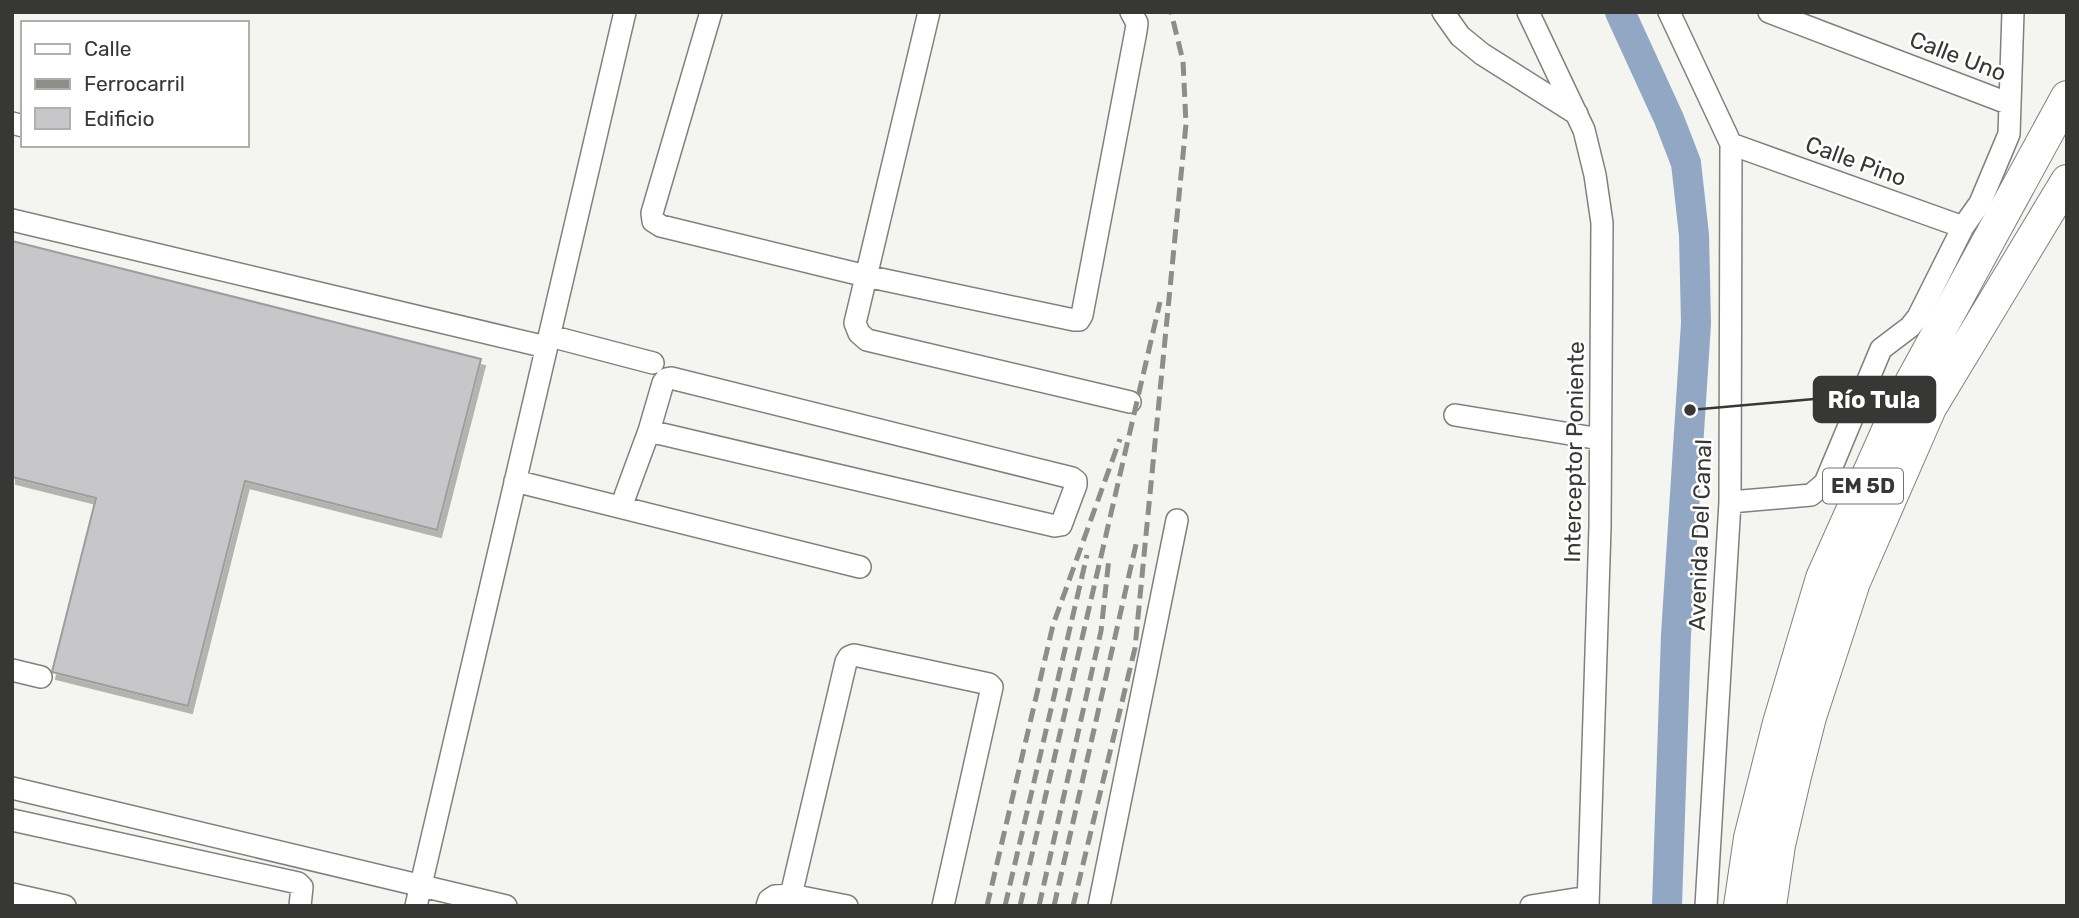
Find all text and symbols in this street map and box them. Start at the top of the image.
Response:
legend [21,21,248,147]
street label: Calle Uno [1906,25,2010,87]
text: Calle [84,36,132,61]
text: Ferrocarril [84,71,185,96]
text: Edificio [84,106,154,131]
street label: Calle Pino [1802,130,1910,192]
street label: Interceptor Poniente [1558,341,1590,563]
callout: Río Tula [1814,377,1935,422]
text: Río Tula [1827,386,1921,414]
street label: Avenida Del Canal [1683,439,1717,631]
road number: EM 5D [1823,468,1903,504]

